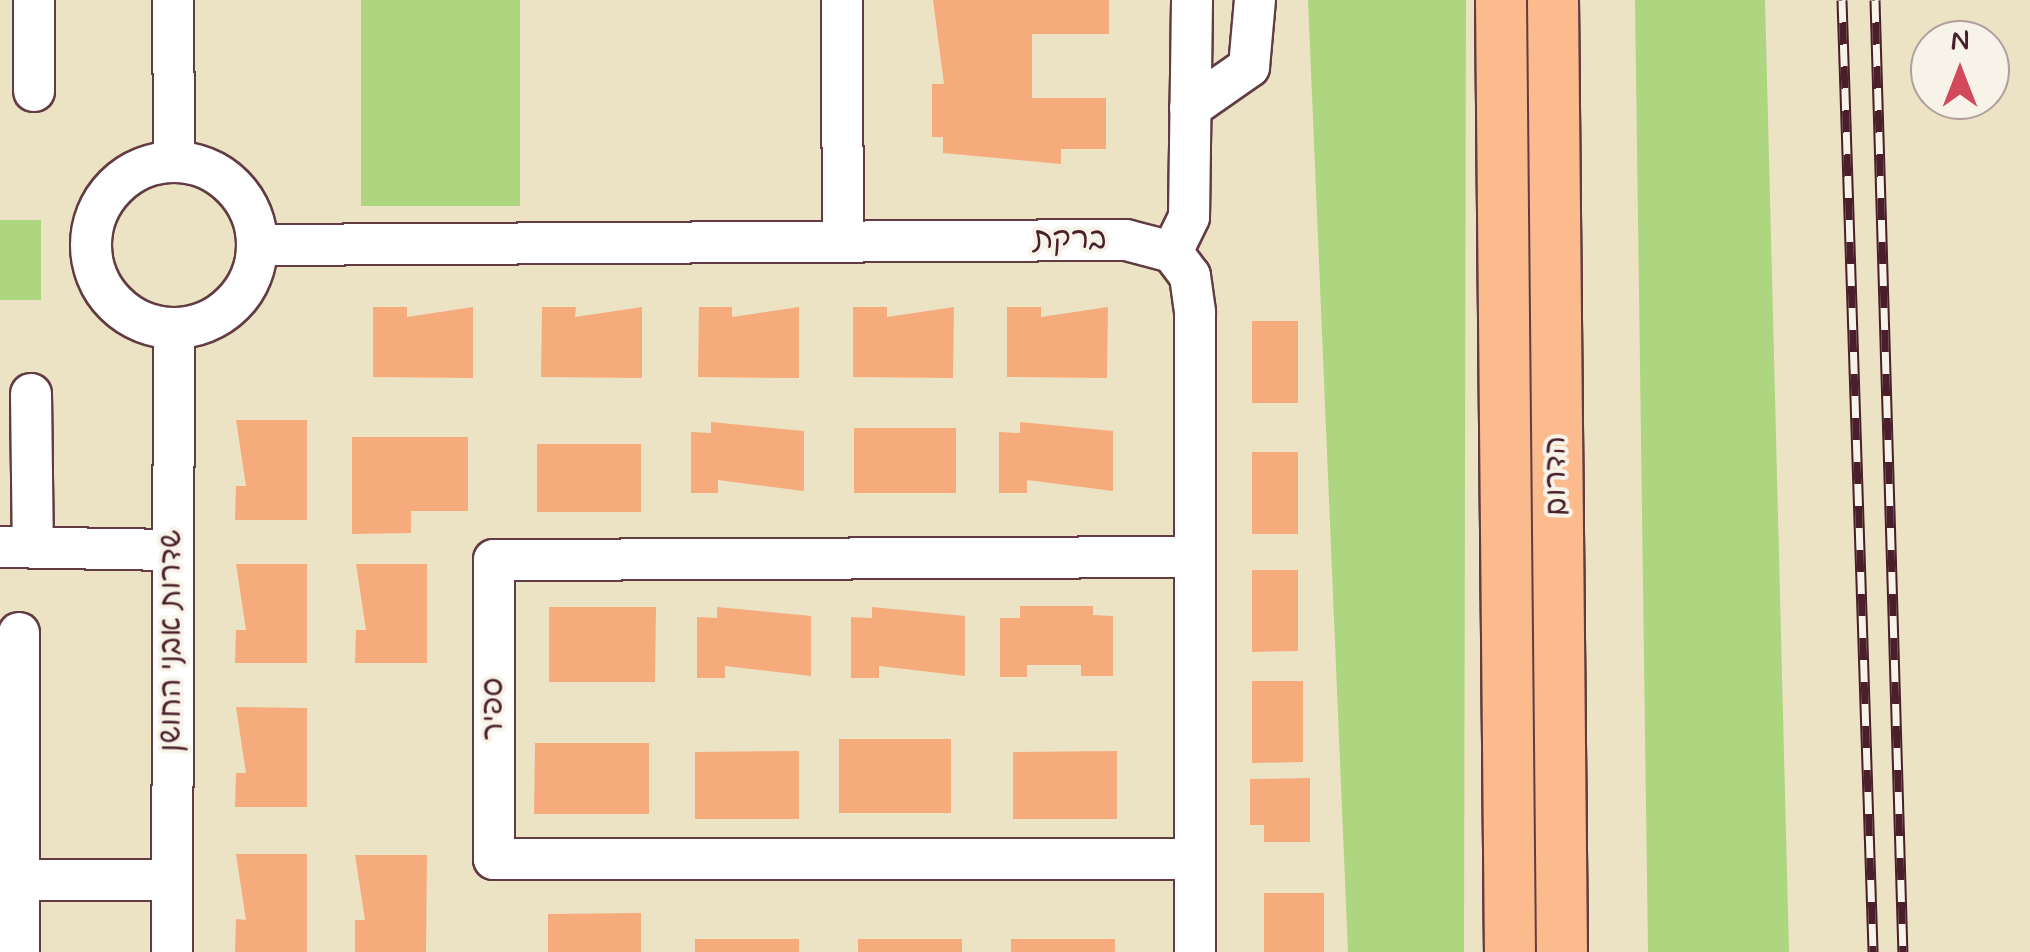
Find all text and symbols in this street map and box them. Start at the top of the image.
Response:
north arrow [1910,20,2010,120]
text: N [1951,23,1969,60]
street label: ברקת [1033,222,1107,258]
street label: הדרום [1538,436,1576,516]
street label: שדרות אבני החושן [154,530,190,752]
street label: ספיר [476,677,512,741]

